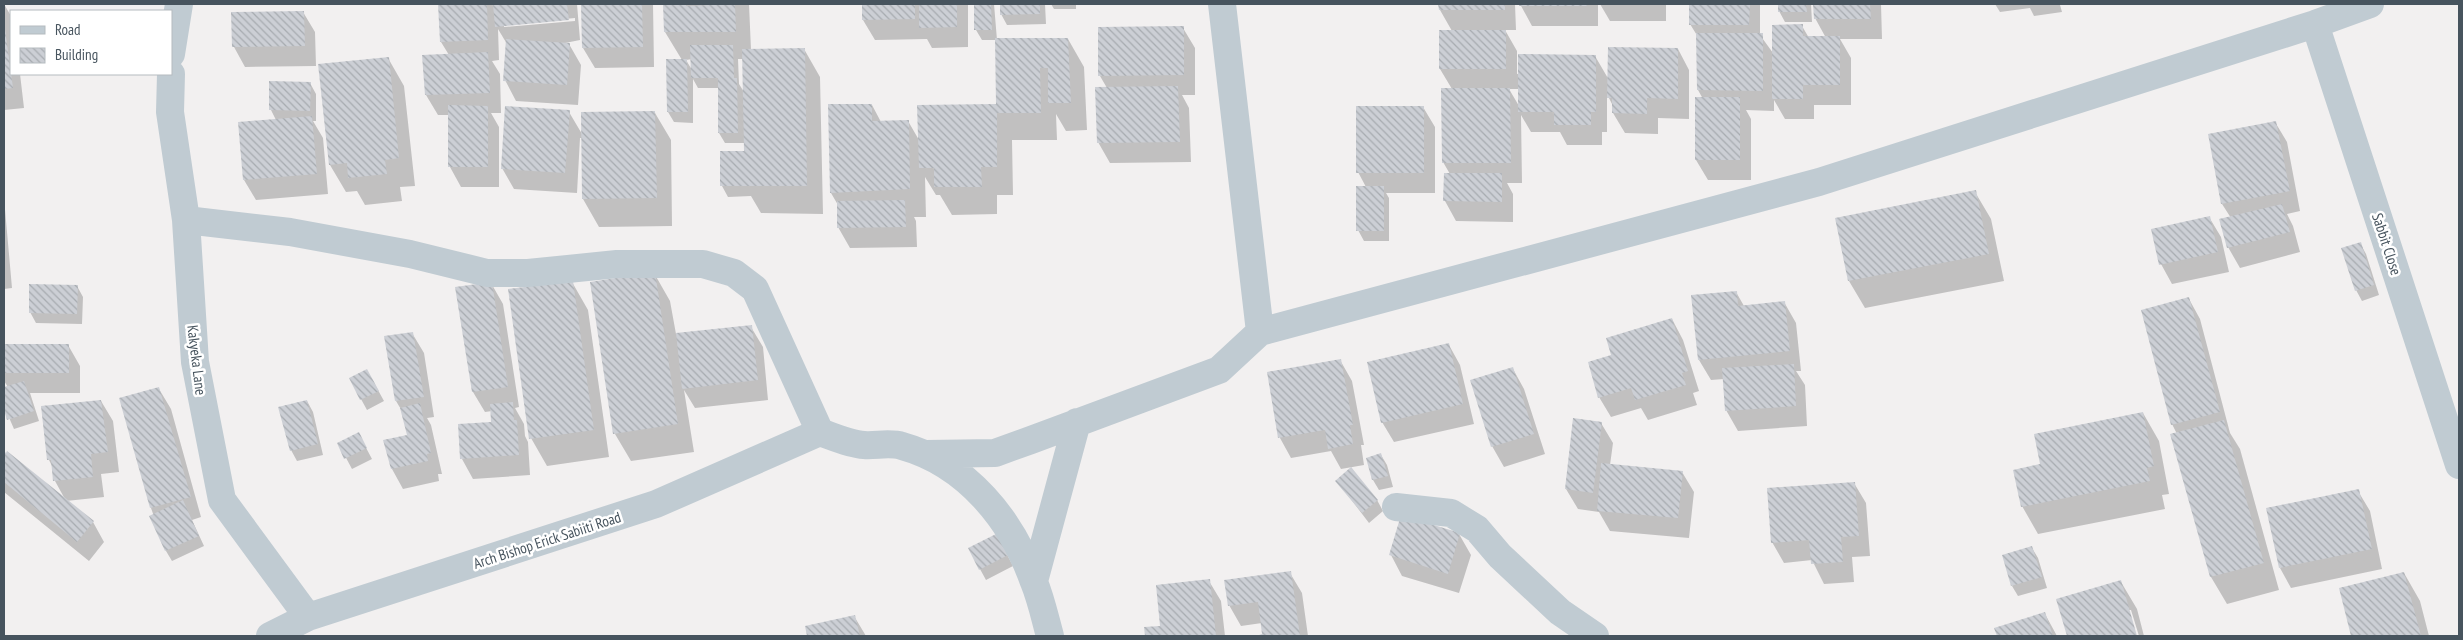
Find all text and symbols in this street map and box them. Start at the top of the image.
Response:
legend [10,10,172,75]
text: Road [55,20,81,39]
text: Building [55,45,98,64]
street label: Sabbit Close [2368,211,2406,277]
street label: Kakyeka Lane [183,324,211,396]
street label: Arch Bishop Erick Sabiiti Road [471,507,623,573]

